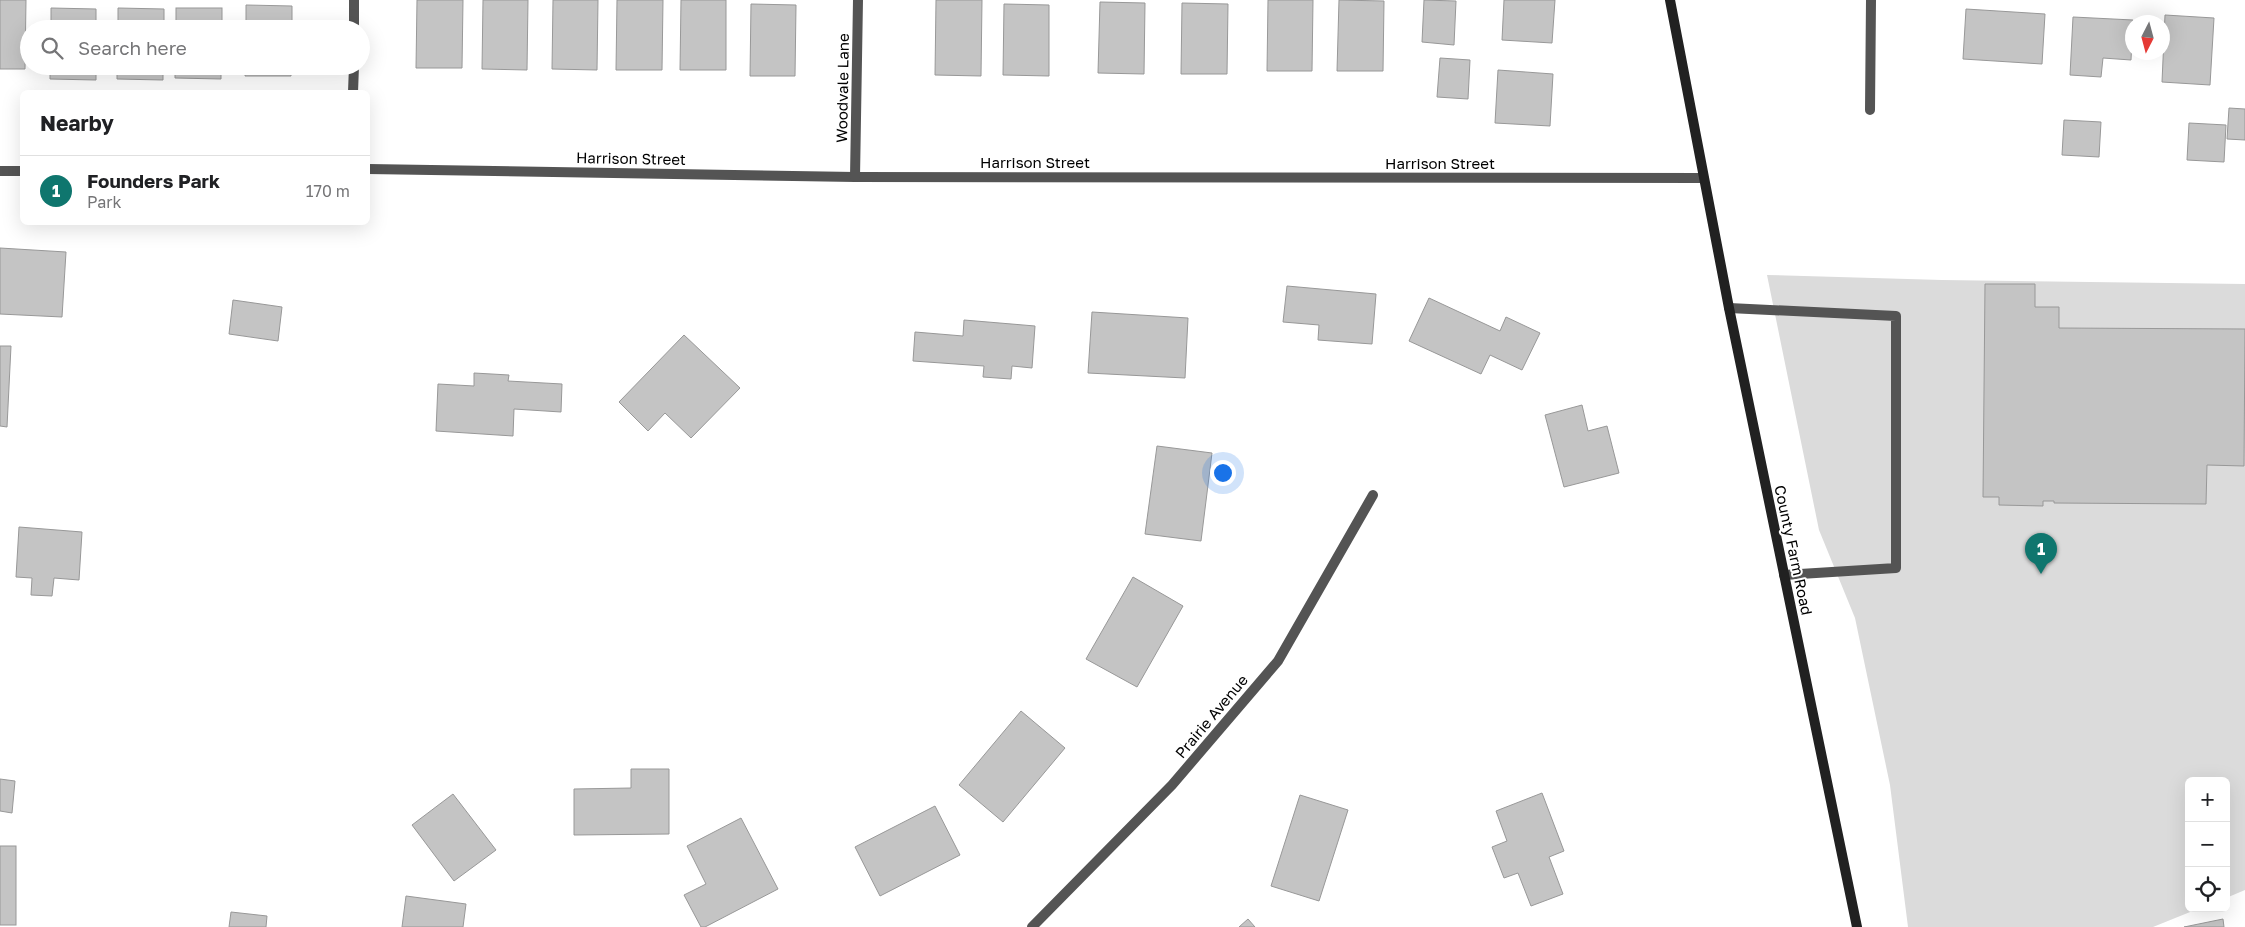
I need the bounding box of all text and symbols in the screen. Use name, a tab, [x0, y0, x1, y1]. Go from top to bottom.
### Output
north arrow	[2125, 15, 2170, 60]
search box	[20, 20, 370, 75]
street label: Woodvale Lane	[832, 33, 852, 143]
icon: search	[38, 34, 66, 62]
text: Search here	[78, 36, 187, 59]
text: Nearby	[40, 110, 114, 136]
street label: Harrison Street	[576, 148, 686, 168]
street label: Harrison Street	[980, 153, 1090, 171]
street label: Harrison Street	[1385, 154, 1495, 172]
text: Founders Park	[87, 169, 220, 192]
text: 1	[52, 181, 60, 201]
text: 170 m	[306, 181, 350, 201]
text: Park	[87, 192, 122, 212]
your location	[1210, 460, 1236, 486]
street label: County Farm Road	[1771, 483, 1817, 617]
pin: 1	[2025, 533, 2057, 574]
street label: Prairie Avenue	[1171, 670, 1251, 761]
map controls	[2185, 777, 2230, 912]
button: +	[2185, 777, 2230, 822]
button: −	[2185, 822, 2230, 867]
button: locate	[2185, 867, 2230, 912]

